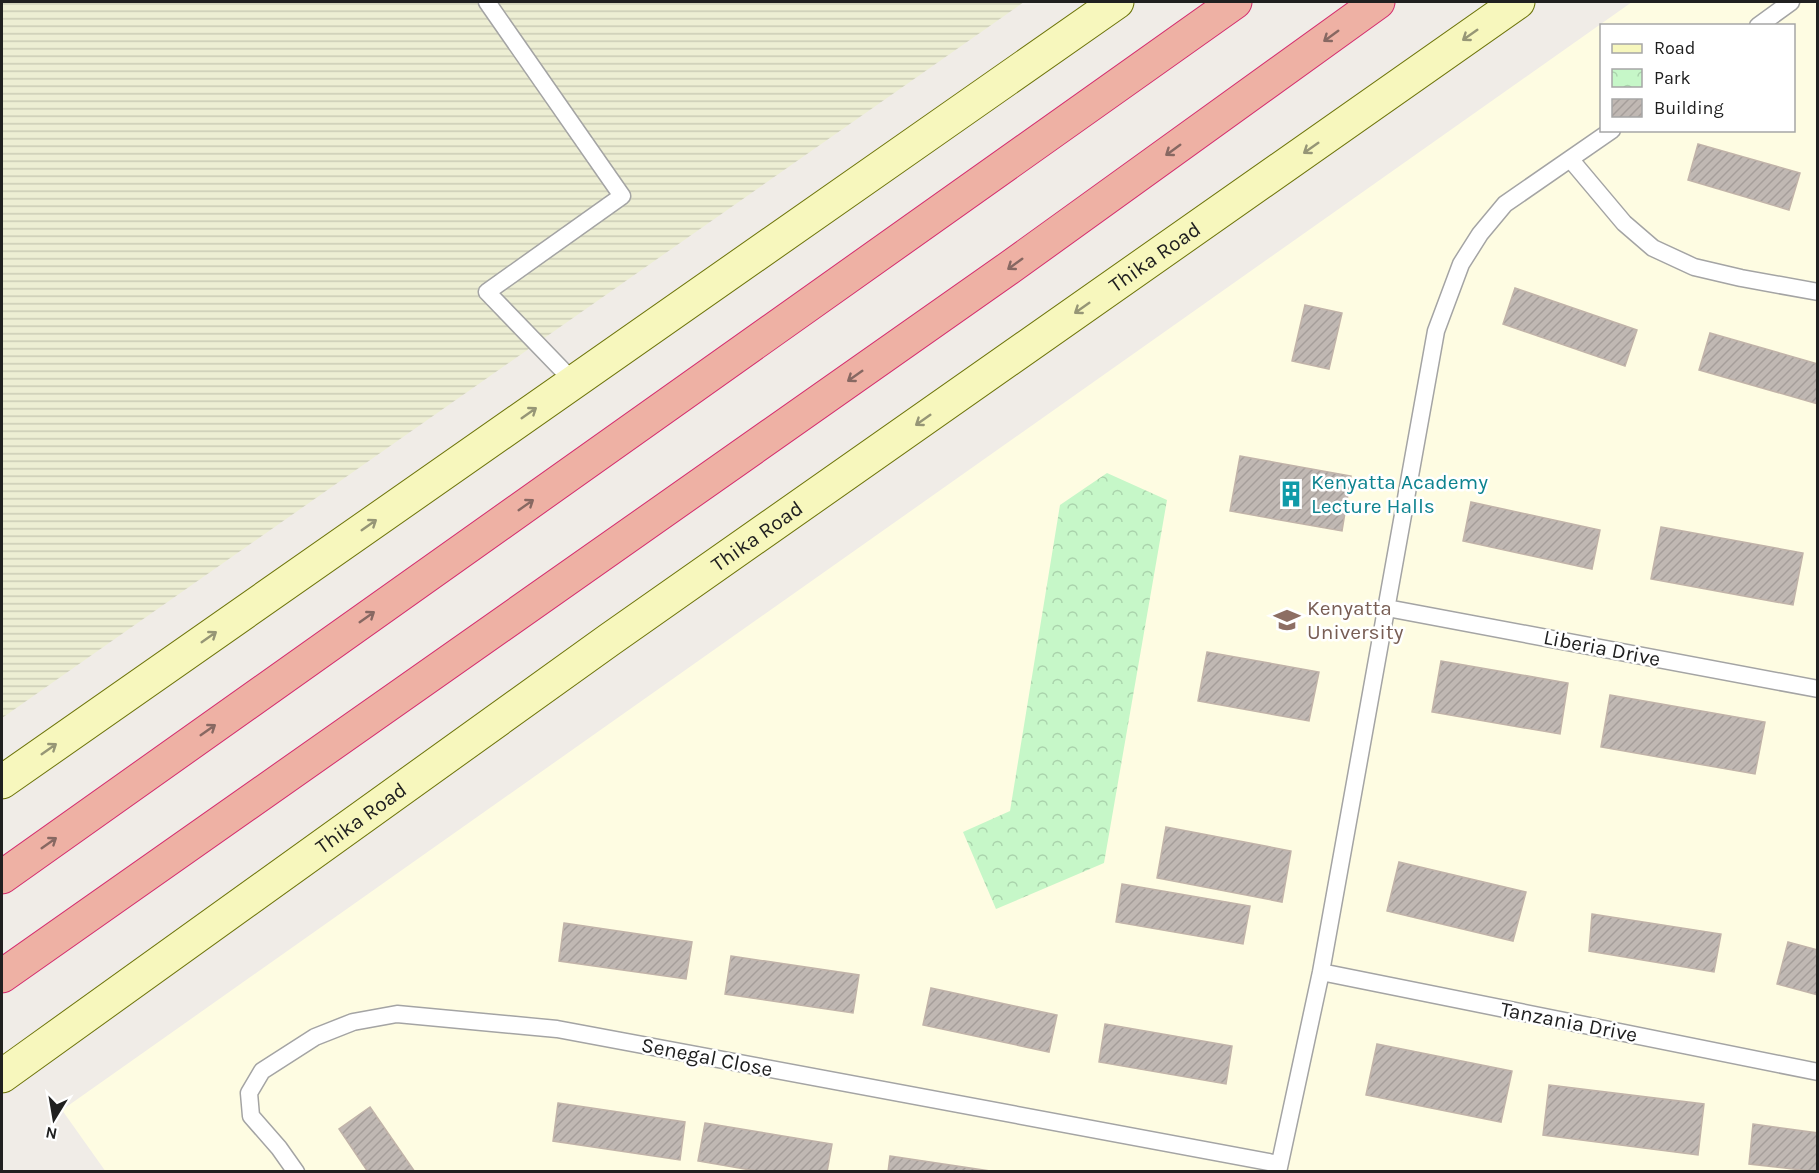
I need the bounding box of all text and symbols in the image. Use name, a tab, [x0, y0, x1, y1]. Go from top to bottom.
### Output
legend	[1600, 24, 1795, 132]
one-way arrow	[1462, 29, 1479, 41]
one-way arrow	[1323, 30, 1339, 42]
text: Road	[1654, 37, 1695, 59]
text: Park	[1654, 67, 1691, 89]
text: Building	[1654, 97, 1724, 119]
one-way arrow	[1303, 142, 1319, 154]
one-way arrow	[1165, 144, 1181, 156]
street label: Thika Road	[1104, 217, 1205, 297]
one-way arrow	[1007, 258, 1023, 270]
one-way arrow	[1075, 302, 1091, 314]
one-way arrow	[847, 370, 864, 382]
one-way arrow	[520, 407, 536, 419]
one-way arrow	[915, 414, 931, 426]
place label: Kenyatta Academy Lecture Halls	[1311, 470, 1488, 518]
building icon: Kenyatta Academy Lecture Halls	[1276, 479, 1306, 509]
street label: Thika Road	[706, 496, 807, 577]
one-way arrow	[518, 499, 534, 511]
one-way arrow	[360, 519, 377, 531]
place label: Kenyatta University	[1307, 596, 1404, 644]
school or university icon: Kenyatta University	[1272, 605, 1302, 635]
one-way arrow	[359, 611, 375, 624]
street label: Liberia Drive	[1541, 625, 1663, 671]
one-way arrow	[201, 631, 217, 643]
one-way arrow	[200, 724, 216, 736]
one-way arrow	[41, 743, 57, 755]
street label: Thika Road	[311, 777, 411, 859]
one-way arrow	[41, 837, 57, 849]
street label: Tanzania Drive	[1499, 997, 1639, 1047]
street label: Senegal Close	[639, 1033, 775, 1081]
north arrow	[24, 1089, 84, 1149]
text: N	[44, 1123, 59, 1144]

